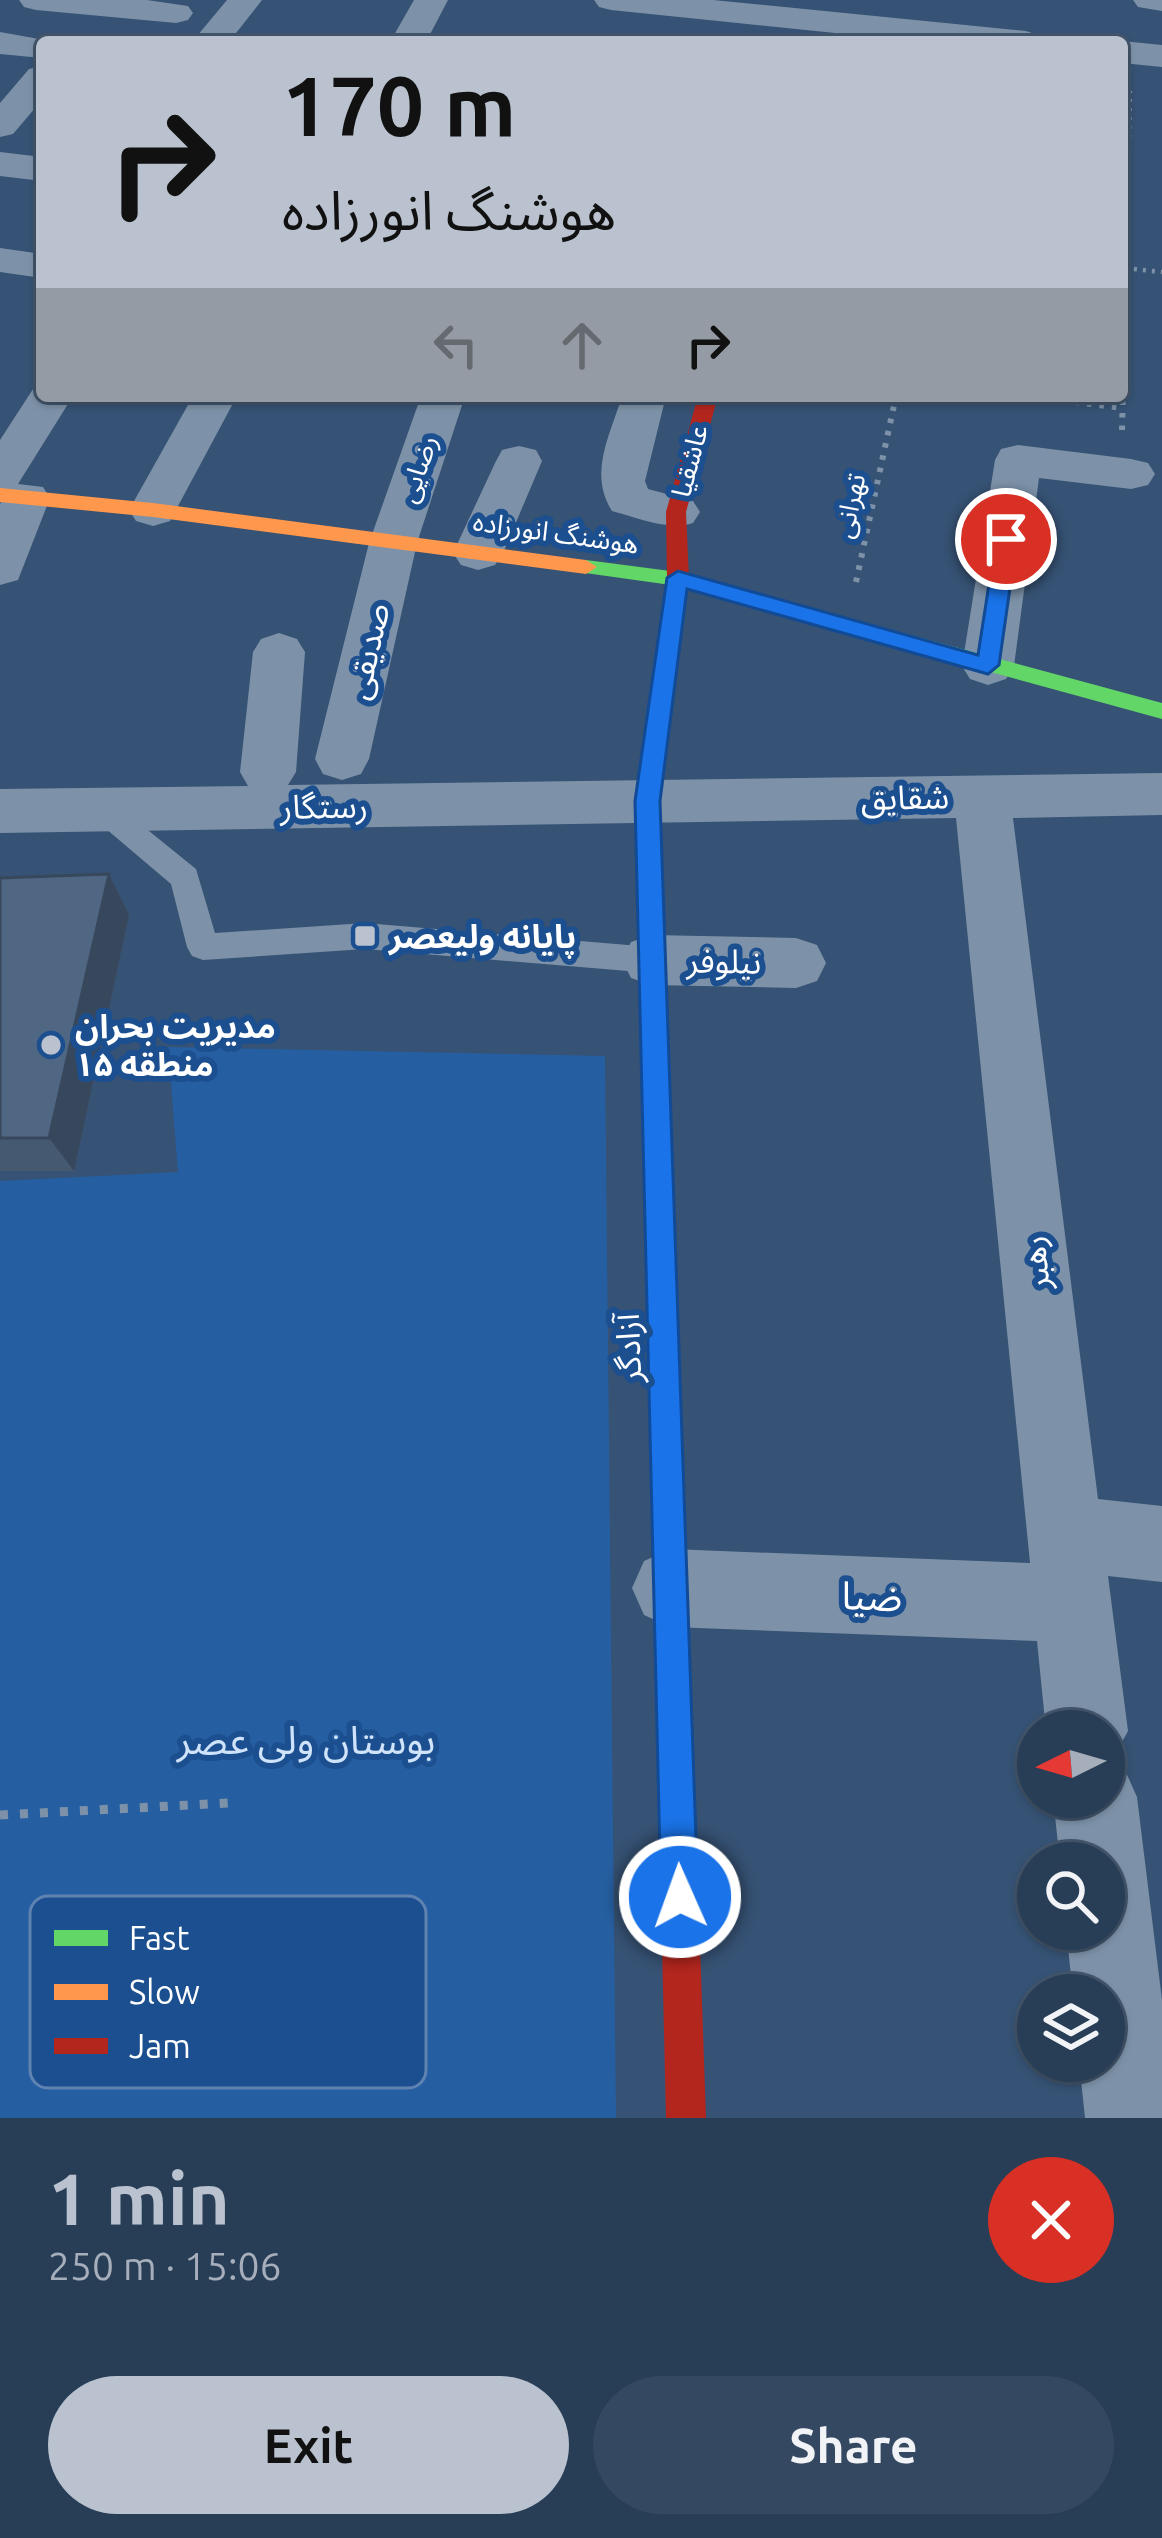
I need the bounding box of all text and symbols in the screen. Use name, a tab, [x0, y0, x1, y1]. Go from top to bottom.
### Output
text: 170 m	[282, 58, 516, 152]
icon: right	[84, 84, 240, 240]
text: هوشنگ انورزاده	[282, 180, 616, 240]
icon: left	[423, 312, 489, 378]
icon: ahead	[549, 312, 615, 378]
icon: right	[675, 312, 741, 378]
street label: عاشقیا	[665, 421, 713, 500]
street label: رضایی	[392, 431, 444, 507]
street label: تهرانی	[828, 471, 872, 541]
pin	[955, 488, 1057, 590]
street label: هوشنگ انورزاده	[471, 506, 641, 560]
icon: arrive	[973, 506, 1039, 572]
street label: صدیقی	[337, 599, 397, 703]
street label: شقایق	[861, 777, 950, 819]
street label: رستگار	[279, 786, 368, 827]
place label: پایانه ولیعصر	[387, 917, 576, 959]
marker: پایانه ولیعصر	[352, 923, 378, 949]
street label: نیلوفر	[685, 941, 762, 982]
place label: مدیریت بحران منطقه ۱۵	[75, 1007, 276, 1082]
marker: مدیریت بحران منطقه ۱۵	[38, 1032, 64, 1058]
street label: رهبر	[1013, 1234, 1058, 1293]
street label: آزادگر	[608, 1311, 649, 1384]
street label: ضیا	[841, 1573, 903, 1618]
north arrow	[1017, 1710, 1125, 1818]
map controls	[1017, 1710, 1125, 2082]
park label: بوستان ولی عصر	[176, 1718, 435, 1763]
position arrow	[617, 1834, 743, 1960]
button: search	[1017, 1842, 1125, 1950]
legend	[30, 1896, 426, 2088]
text: Fast	[129, 1919, 189, 1956]
text: Slow	[129, 1973, 200, 2010]
button: layers	[1017, 1974, 1125, 2082]
text: Jam	[129, 2027, 191, 2064]
button: close	[988, 2157, 1114, 2283]
text: 1 min	[48, 2158, 230, 2239]
text: 250 m · 15:06	[48, 2244, 282, 2287]
button: Exit	[48, 2376, 569, 2514]
button: Share	[593, 2376, 1114, 2514]

